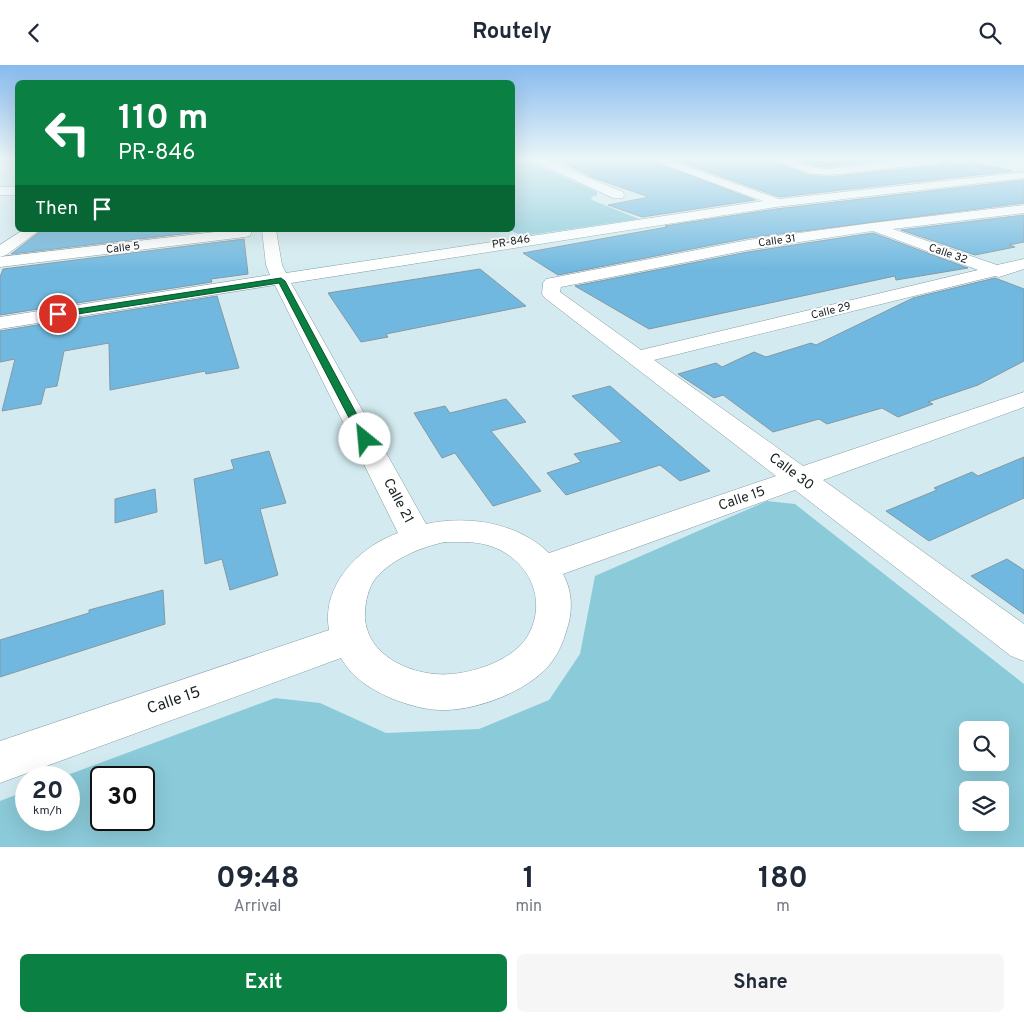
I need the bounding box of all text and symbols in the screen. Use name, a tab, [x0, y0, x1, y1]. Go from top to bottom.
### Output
icon: back	[20, 19, 48, 47]
text: Routely	[472, 19, 552, 46]
icon: search	[976, 19, 1004, 47]
text: 110 m	[118, 97, 208, 141]
icon: left	[35, 100, 100, 165]
text: PR-846	[118, 140, 195, 167]
icon: arrive	[88, 195, 116, 223]
text: Then	[35, 197, 78, 221]
street label: Calle 31	[757, 231, 797, 251]
street label: PR-846	[491, 232, 531, 252]
street label: Calle 5	[105, 239, 141, 257]
street label: Calle 32	[927, 241, 969, 267]
pin	[37, 293, 79, 335]
street label: Calle 29	[810, 299, 852, 323]
icon: arrive	[44, 300, 72, 328]
position arrow	[338, 412, 390, 464]
street label: Calle 30	[765, 450, 817, 494]
street label: Calle 21	[379, 476, 417, 526]
street label: Calle 15	[716, 483, 768, 515]
street label: Calle 15	[145, 683, 203, 719]
map controls	[959, 721, 1009, 831]
button: search	[959, 721, 1009, 771]
speed limit sign: 30	[90, 766, 155, 831]
text: 20	[32, 776, 63, 808]
button: layers	[959, 781, 1009, 831]
text: km/h	[33, 803, 62, 819]
text: 09:48	[216, 861, 300, 898]
text: 1	[523, 861, 535, 898]
text: 180	[758, 861, 808, 898]
text: Arrival	[234, 897, 282, 917]
text: min	[515, 897, 542, 917]
text: m	[776, 897, 790, 917]
button: Exit	[20, 954, 507, 1012]
button: Share	[517, 954, 1004, 1012]

